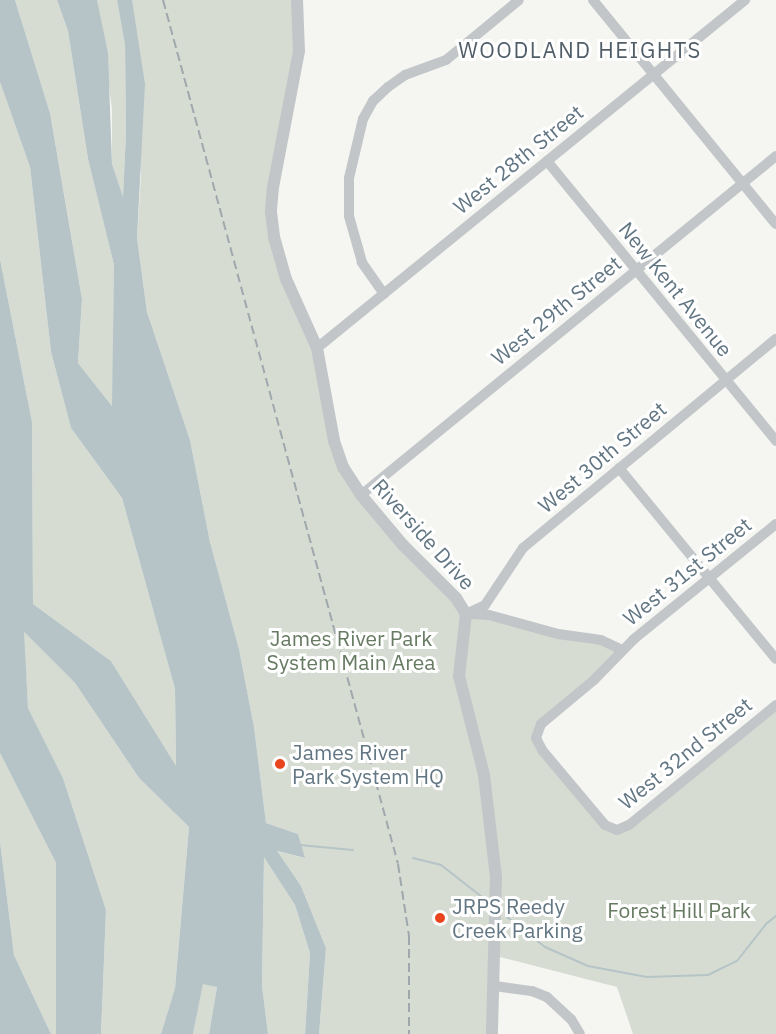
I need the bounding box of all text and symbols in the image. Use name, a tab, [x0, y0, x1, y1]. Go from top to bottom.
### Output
district label: WOODLAND HEIGHTS	[458, 37, 702, 63]
street label: West 28th Street	[448, 99, 588, 219]
street label: New Kent Avenue	[614, 217, 738, 361]
street label: West 29th Street	[486, 250, 626, 370]
street label: West 30th Street	[533, 396, 671, 518]
street label: Riverside Drive	[367, 473, 481, 595]
street label: West 31st Street	[618, 512, 756, 630]
park label: James River Park System Main Area	[267, 625, 435, 675]
street label: West 32nd Street	[613, 692, 757, 814]
place label: James River Park System HQ	[292, 739, 444, 789]
marker: James River Park System HQ	[273, 757, 287, 771]
place label: JRPS Reedy Creek Parking	[452, 893, 582, 943]
park label: Forest Hill Park	[607, 897, 751, 923]
marker: JRPS Reedy Creek Parking	[433, 911, 447, 925]

